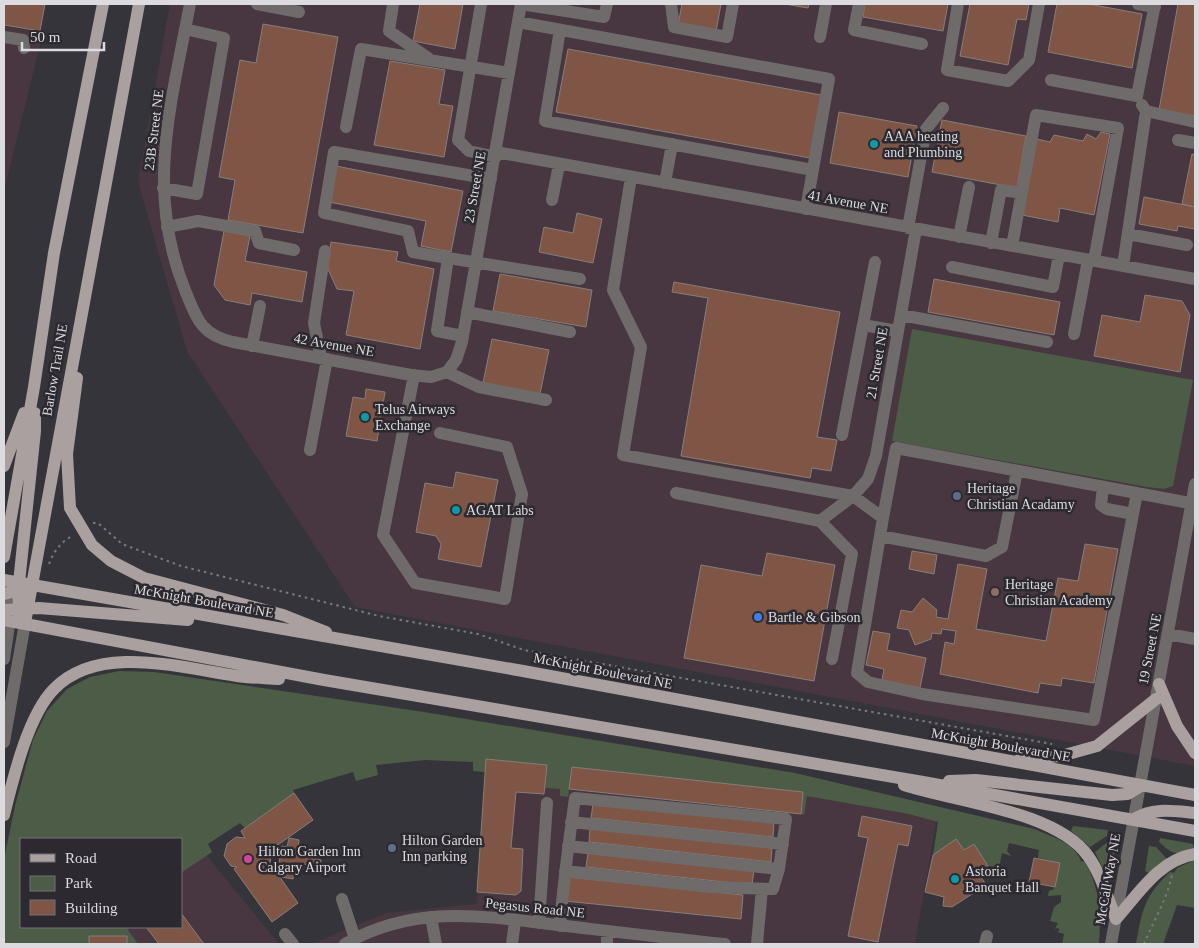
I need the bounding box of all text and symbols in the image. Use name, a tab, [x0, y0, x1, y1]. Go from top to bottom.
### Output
scale bar	[22, 20, 105, 52]
text: 50 m	[30, 29, 61, 45]
street label: 23B Street NE	[142, 89, 166, 171]
place label: AAA heating and Plumbing	[884, 129, 962, 160]
marker: AAA heating and Plumbing	[868, 138, 880, 150]
street label: 23 Street NE	[461, 150, 489, 224]
street label: 41 Avenue NE	[807, 188, 889, 216]
street label: Barlow Trail NE	[40, 323, 70, 417]
street label: 21 Street NE	[863, 326, 891, 400]
street label: 42 Avenue NE	[293, 331, 375, 359]
place label: Telus Airways Exchange	[375, 402, 455, 433]
marker: Telus Airways Exchange	[359, 411, 371, 423]
place label: Heritage Christian Acadamy	[967, 481, 1075, 512]
marker: Heritage Christian Acadamy	[951, 490, 963, 502]
place label: AGAT Labs	[466, 503, 534, 518]
marker: AGAT Labs	[450, 504, 462, 516]
place label: Heritage Christian Academy	[1005, 577, 1113, 608]
street label: McKnight Boulevard NE	[133, 581, 275, 621]
marker: Heritage Christian Academy	[989, 586, 1001, 598]
place label: Bartle & Gibson	[768, 610, 861, 625]
marker: Bartle & Gibson	[752, 611, 764, 623]
street label: 19 Street NE	[1136, 612, 1164, 686]
street label: McKnight Boulevard NE	[532, 650, 674, 692]
street label: McKnight Boulevard NE	[930, 725, 1072, 765]
street label: McCall Way NE	[1093, 832, 1123, 926]
place label: Hilton Garden Inn parking	[402, 833, 482, 864]
legend	[20, 838, 182, 928]
marker: Hilton Garden Inn parking	[386, 842, 398, 854]
place label: Hilton Garden Inn Calgary Airport	[258, 844, 361, 875]
text: Road	[65, 850, 97, 866]
marker: Hilton Garden Inn Calgary Airport	[242, 853, 254, 865]
place label: Astoria Banquet Hall	[965, 864, 1039, 895]
marker: Astoria Banquet Hall	[949, 873, 961, 885]
text: Park	[65, 875, 93, 891]
street label: Pegasus Road NE	[484, 895, 586, 921]
text: Building	[65, 900, 118, 916]

